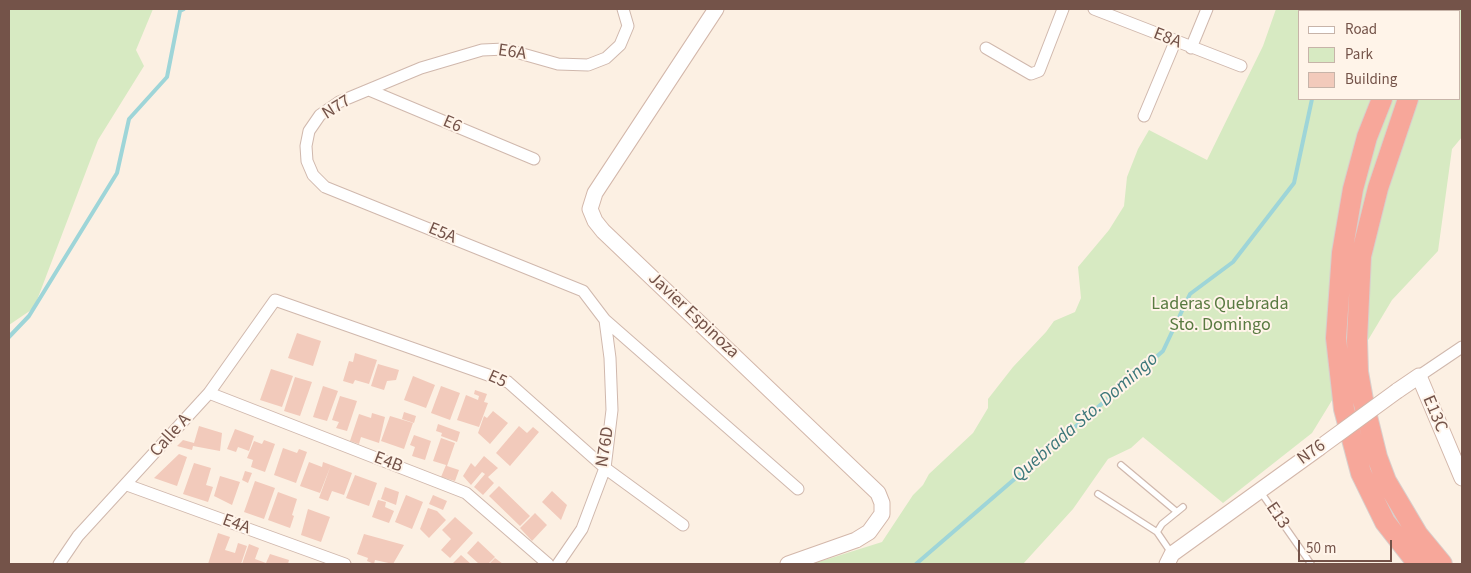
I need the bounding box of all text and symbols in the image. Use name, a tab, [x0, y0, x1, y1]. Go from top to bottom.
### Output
legend	[1298, 10, 1461, 100]
text: Road	[1345, 19, 1377, 40]
street label: E8A	[1150, 24, 1184, 54]
street label: E6A	[497, 40, 527, 66]
text: Park	[1345, 44, 1373, 65]
text: Building	[1345, 69, 1397, 90]
street label: N77	[319, 91, 355, 125]
street label: E6	[439, 111, 465, 139]
street label: E5A	[425, 219, 459, 249]
street label: Javier Espinoza	[643, 268, 743, 364]
park label: Laderas Quebrada Sto. Domingo	[1151, 294, 1289, 336]
water label: Quebrada Sto. Domingo	[1008, 348, 1164, 488]
street label: E5	[484, 366, 510, 394]
street label: E13C	[1417, 392, 1451, 436]
street label: Calle A	[146, 410, 196, 462]
street label: N76D	[592, 425, 620, 469]
street label: N76	[1294, 436, 1330, 470]
street label: E4B	[371, 448, 405, 478]
street label: E13	[1260, 499, 1294, 533]
street label: E4A	[219, 510, 253, 540]
scale bar	[1301, 530, 1395, 562]
text: 50 m	[1306, 538, 1336, 559]

